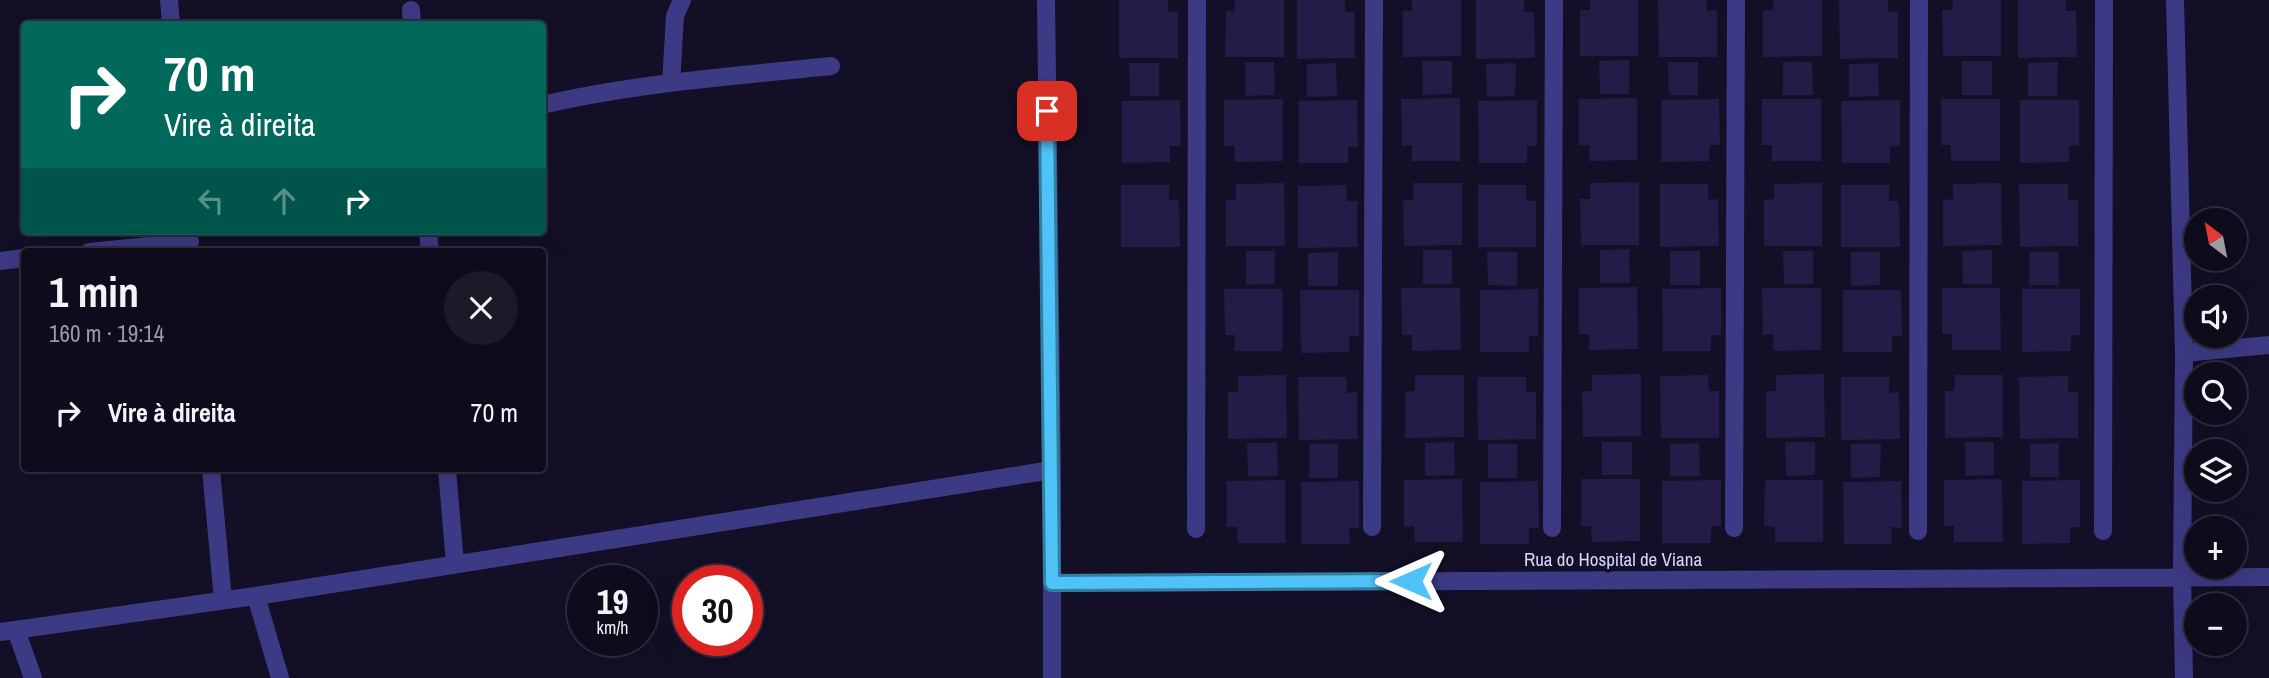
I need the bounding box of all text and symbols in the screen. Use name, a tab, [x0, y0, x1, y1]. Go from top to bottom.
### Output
text: 70 m	[164, 40, 256, 106]
icon: right	[49, 49, 140, 140]
pin	[1017, 81, 1077, 141]
icon: arrive	[1028, 92, 1066, 130]
text: Vire à direita	[164, 103, 315, 146]
icon: left	[192, 182, 230, 220]
icon: ahead	[265, 182, 303, 220]
icon: right	[338, 182, 376, 220]
north arrow	[2184, 208, 2247, 271]
map controls	[2184, 208, 2247, 656]
text: 1 min	[49, 264, 139, 320]
button: close	[444, 271, 518, 345]
button: sound	[2184, 285, 2247, 348]
text: 160 m · 19:14	[49, 318, 164, 349]
button: search	[2184, 362, 2247, 425]
icon: right	[49, 394, 87, 432]
text: Vire à direita	[108, 395, 236, 430]
text: 70 m	[471, 395, 518, 430]
button: layers	[2184, 439, 2247, 502]
button: +	[2184, 516, 2247, 579]
position arrow	[1374, 544, 1448, 618]
street label: Rua do Hospital de Viana	[1524, 546, 1702, 572]
speed limit sign: 30	[672, 565, 763, 656]
text: 19	[597, 578, 628, 625]
button: −	[2184, 593, 2247, 656]
text: km/h	[597, 615, 629, 640]

